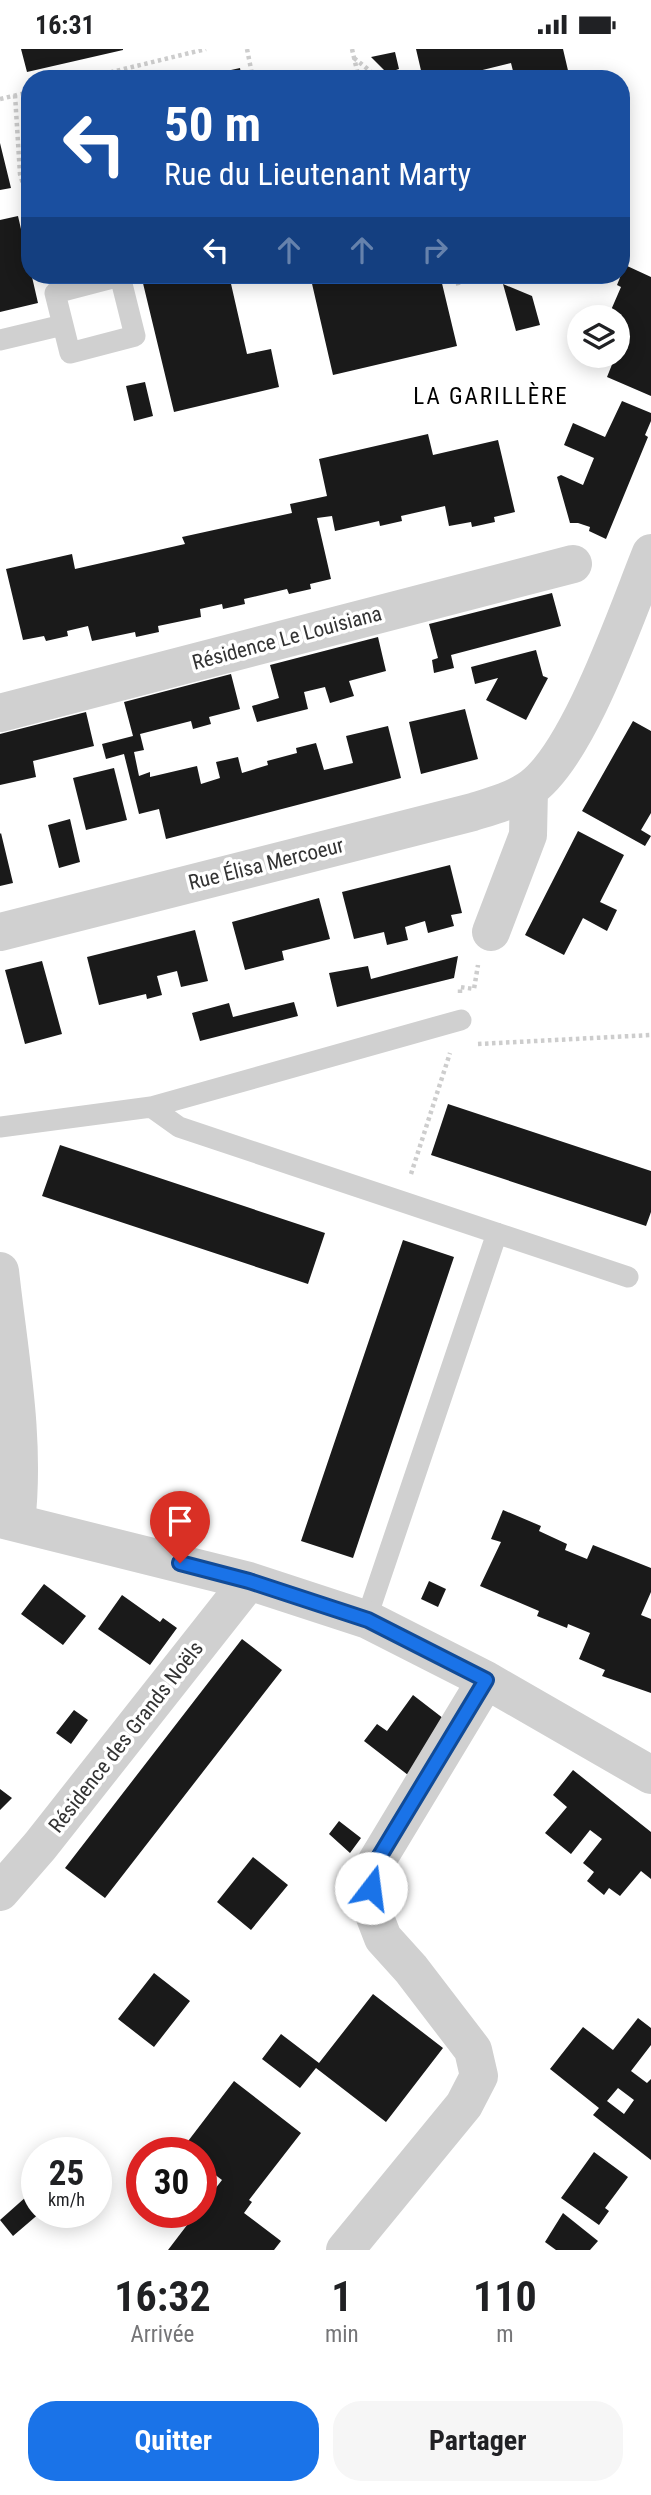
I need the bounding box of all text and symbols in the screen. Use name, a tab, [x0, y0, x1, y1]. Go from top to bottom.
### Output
text: 16:31	[35, 10, 95, 40]
text: 50 m	[164, 96, 261, 153]
icon: left	[49, 98, 140, 189]
text: Rue du Lieutenant Marty	[164, 155, 471, 193]
icon: left	[197, 231, 235, 269]
icon: ahead	[270, 231, 308, 269]
icon: ahead	[343, 231, 381, 269]
icon: right	[416, 231, 454, 269]
map controls	[567, 305, 630, 368]
button: layers	[567, 305, 630, 368]
district label: LA GARILLÈRE	[413, 382, 569, 410]
street label: Résidence Le Louisiana	[190, 601, 384, 675]
street label: Rue Élisa Mercoeur	[186, 833, 346, 895]
pin	[150, 1491, 210, 1563]
icon: arrive	[161, 1502, 199, 1540]
street label: Résidence des Grands Noëls	[44, 1637, 208, 1837]
position arrow	[334, 1851, 408, 1925]
speed limit sign: 30	[126, 2137, 217, 2228]
text: 25	[49, 2153, 84, 2194]
text: km/h	[48, 2189, 85, 2210]
text: 16:32	[114, 2272, 211, 2321]
text: 1	[331, 2272, 352, 2321]
text: 110	[473, 2272, 537, 2321]
text: Arrivée	[131, 2321, 194, 2348]
text: min	[325, 2321, 359, 2348]
text: m	[496, 2321, 513, 2348]
button: Quitter	[28, 2401, 319, 2481]
button: Partager	[333, 2401, 623, 2481]

